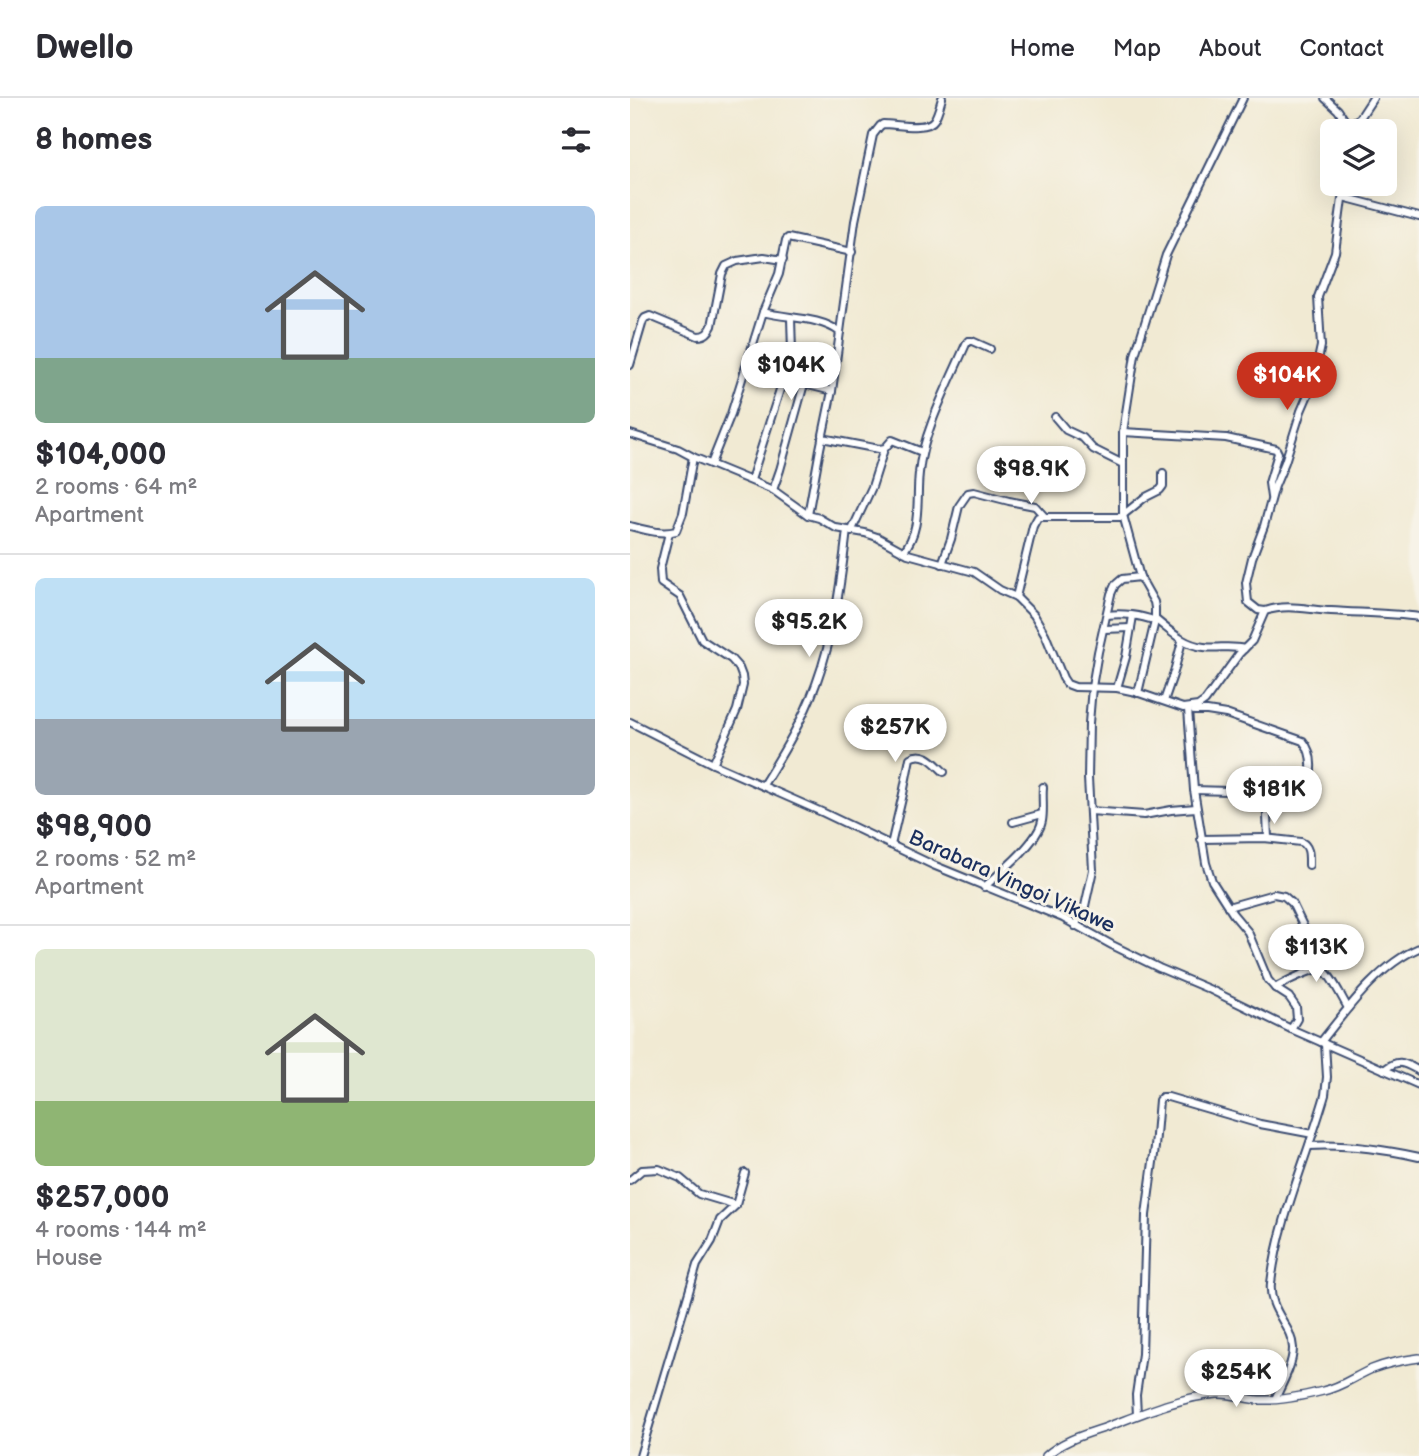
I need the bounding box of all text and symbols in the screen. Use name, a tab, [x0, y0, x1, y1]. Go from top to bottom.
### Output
text: Dwello	[35, 28, 134, 68]
text: Home	[1010, 34, 1075, 63]
text: Map	[1113, 34, 1161, 63]
text: About	[1199, 34, 1261, 63]
text: Contact	[1299, 34, 1384, 63]
map controls	[1320, 119, 1397, 196]
button: layers	[1320, 119, 1397, 196]
icon: filters	[557, 121, 595, 159]
text: 8 homes	[35, 122, 152, 158]
icon: home	[252, 252, 378, 378]
pin: $104K	[742, 342, 840, 402]
text: $104K	[757, 351, 825, 379]
pin: $104K	[1238, 352, 1336, 412]
text: $104K	[1253, 361, 1321, 389]
text: $104,000	[35, 437, 167, 473]
pin: $98.9K	[974, 446, 1088, 506]
text: $98.9K	[993, 455, 1069, 483]
text: 2 rooms · 64 m²	[35, 473, 197, 501]
text: Apartment	[35, 501, 144, 529]
pin: $95.2K	[752, 600, 866, 659]
text: $95.2K	[771, 608, 847, 636]
icon: home	[252, 624, 378, 750]
pin: $257K	[846, 704, 944, 764]
text: $257K	[860, 713, 930, 741]
pin: $181K	[1225, 766, 1323, 826]
text: $181K	[1242, 775, 1306, 803]
text: $98,900	[35, 809, 152, 845]
street label: Barabara Vingoi Vikawe	[905, 825, 1119, 938]
text: 2 rooms · 52 m²	[35, 845, 196, 873]
text: Apartment	[35, 873, 144, 901]
pin: $113K	[1267, 924, 1365, 984]
text: $113K	[1284, 933, 1348, 961]
icon: home	[252, 995, 378, 1121]
text: $257,000	[35, 1180, 169, 1216]
text: 4 rooms · 144 m²	[35, 1216, 207, 1244]
text: House	[35, 1244, 102, 1272]
pin: $254K	[1187, 1350, 1285, 1409]
text: $254K	[1200, 1358, 1272, 1386]

